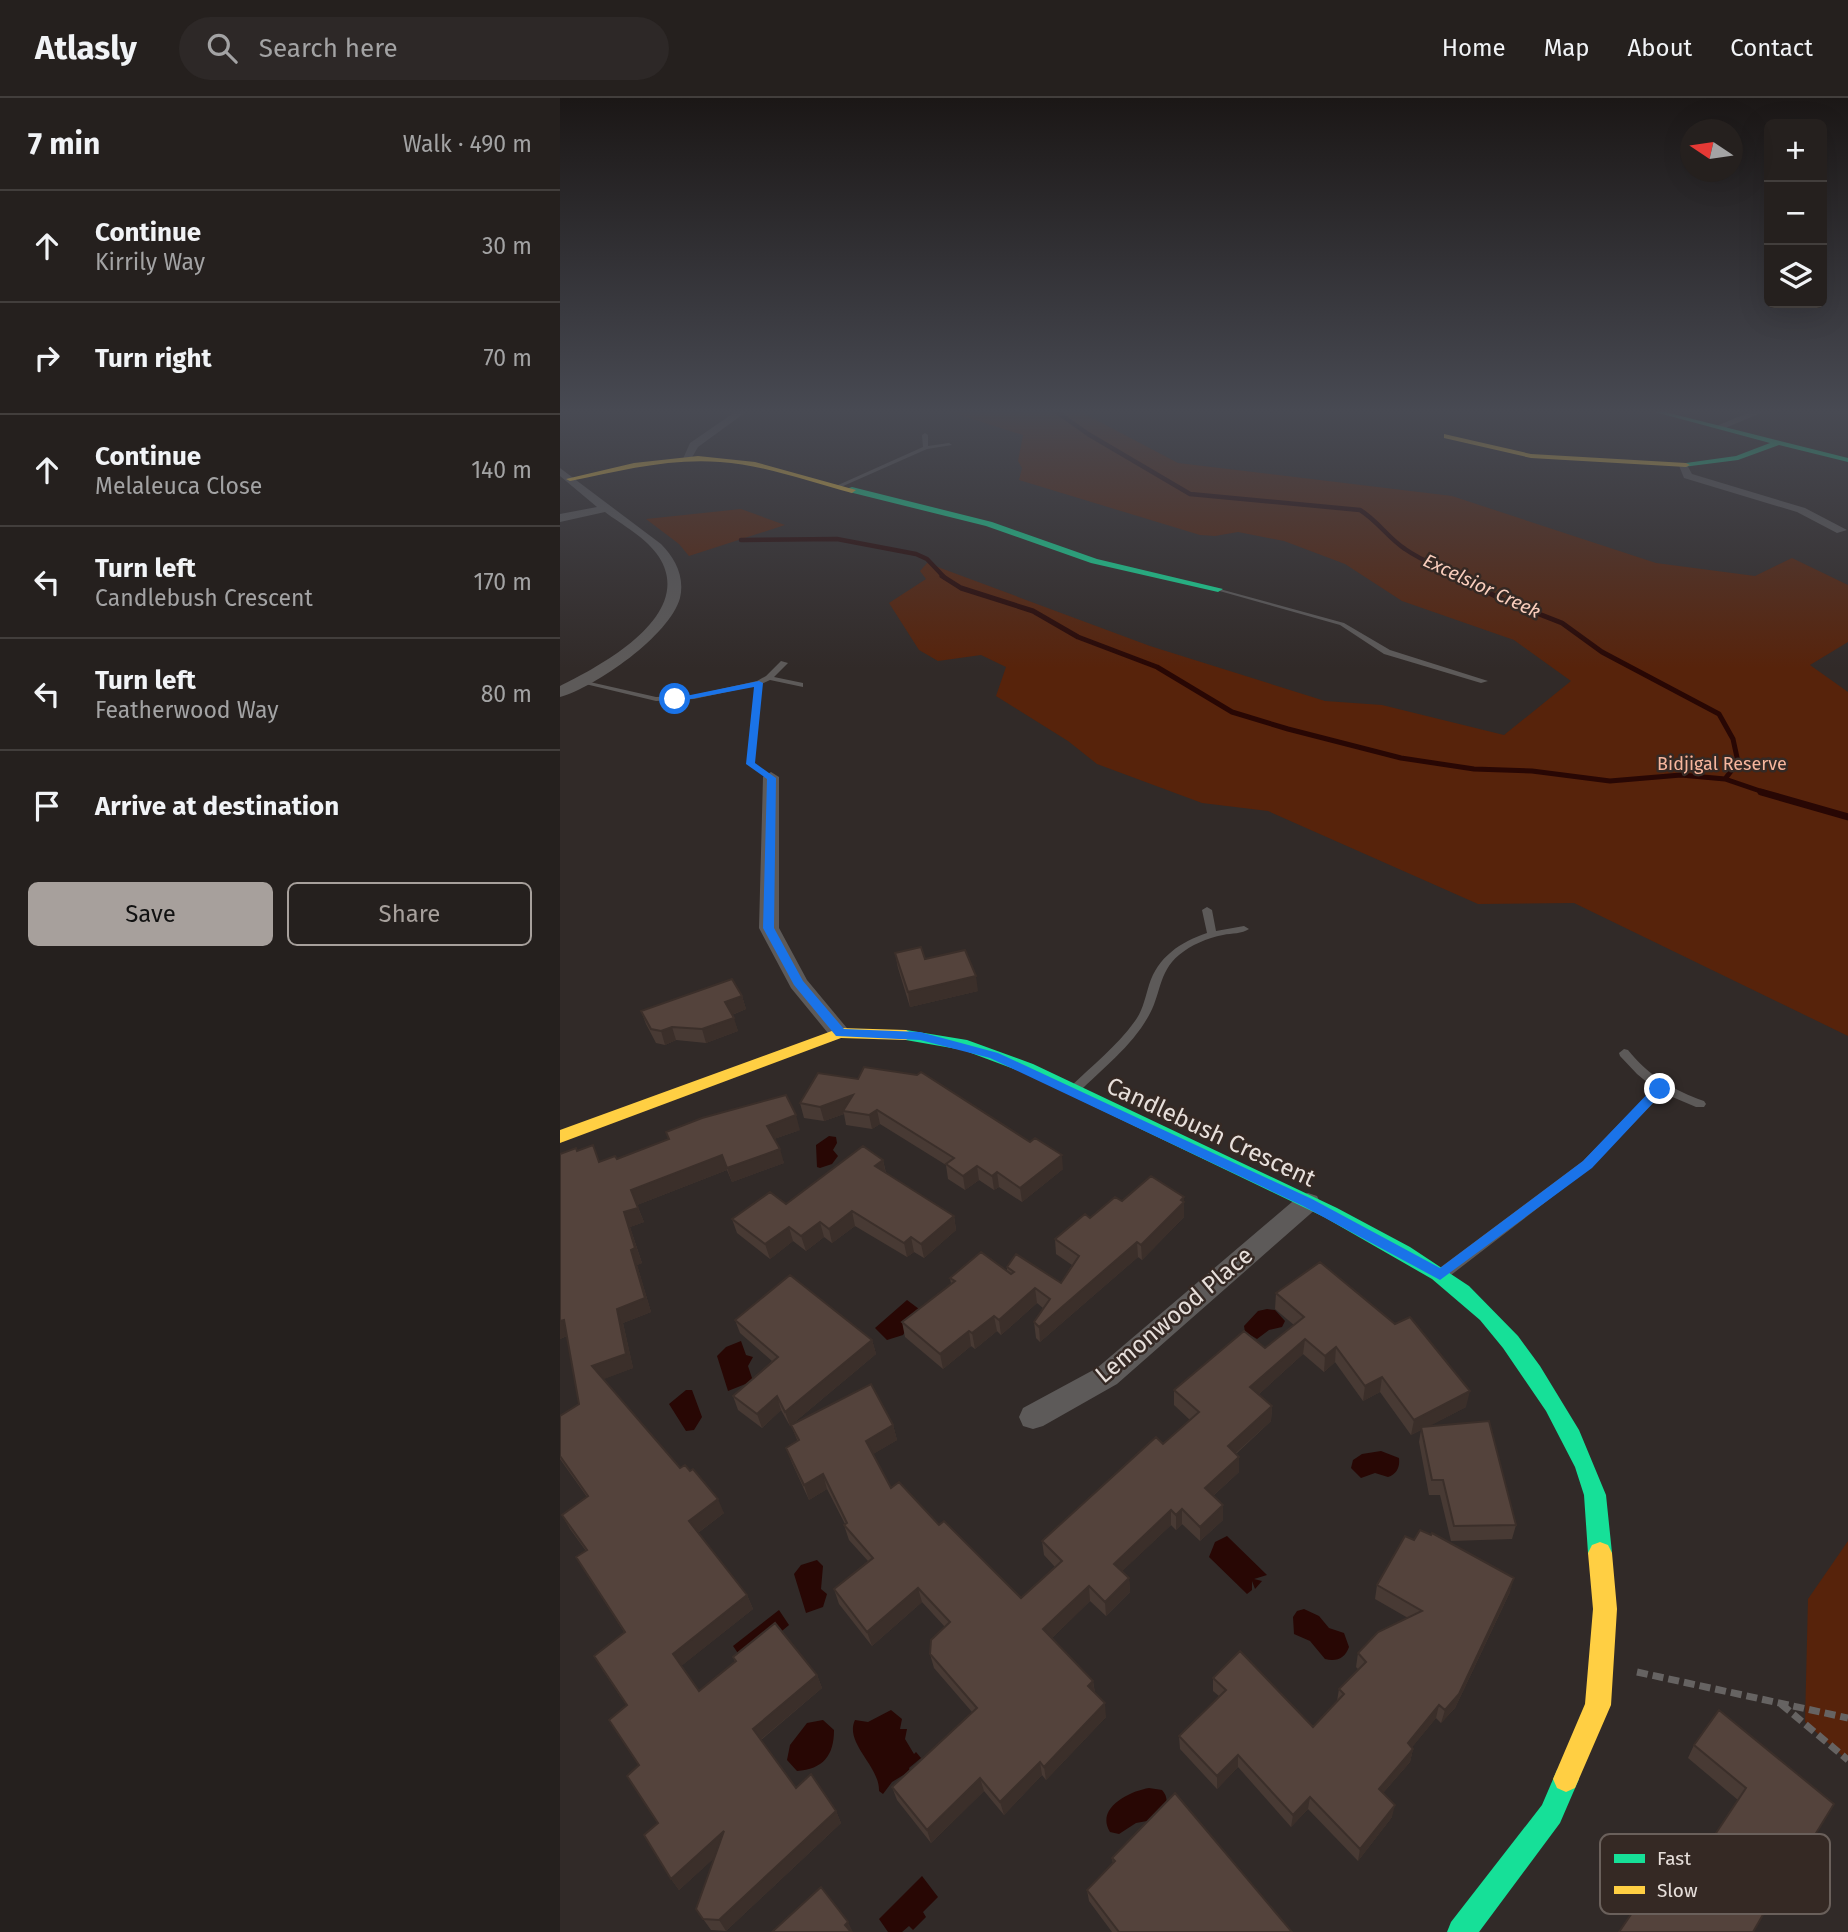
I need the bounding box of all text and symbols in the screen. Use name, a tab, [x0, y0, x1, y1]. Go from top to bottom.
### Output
search box	[179, 17, 669, 80]
text: Atlasly	[35, 28, 137, 68]
icon: search	[203, 29, 241, 67]
text: Search here	[259, 33, 398, 64]
text: Home	[1442, 34, 1506, 62]
text: Map	[1544, 34, 1590, 62]
text: About	[1628, 34, 1692, 62]
text: Contact	[1730, 34, 1813, 62]
north arrow	[1680, 119, 1743, 182]
map controls	[1764, 119, 1827, 308]
button: +	[1764, 119, 1827, 182]
text: 7 min	[28, 126, 100, 162]
text: Walk · 490 m	[403, 130, 532, 158]
button: −	[1764, 182, 1827, 245]
text: Continue	[95, 217, 201, 248]
icon: ahead	[28, 227, 66, 265]
text: 30 m	[482, 232, 532, 260]
button: layers	[1764, 245, 1827, 308]
text: Kirrily Way	[95, 248, 205, 276]
icon: right	[28, 339, 66, 377]
text: Turn right	[95, 343, 212, 374]
text: 70 m	[483, 344, 532, 372]
text: Continue	[95, 441, 201, 472]
icon: ahead	[28, 451, 66, 489]
text: 140 m	[471, 456, 532, 484]
text: Melaleuca Close	[95, 472, 262, 500]
water label: Excelsior Creek	[1420, 549, 1544, 623]
text: Turn left	[95, 553, 196, 584]
icon: left	[28, 563, 66, 601]
text: 170 m	[473, 568, 532, 596]
text: Candlebush Crescent	[95, 584, 313, 612]
text: Turn left	[95, 665, 196, 696]
icon: left	[28, 675, 66, 713]
text: 80 m	[481, 680, 532, 708]
route start	[659, 683, 690, 714]
text: Featherwood Way	[95, 696, 279, 724]
park label: Bidjigal Reserve	[1657, 753, 1787, 775]
icon: arrive	[28, 787, 66, 825]
text: Arrive at destination	[95, 791, 339, 822]
button: Save	[28, 882, 273, 946]
button: Share	[287, 882, 532, 946]
street label: Candlebush Crescent	[1102, 1071, 1320, 1193]
route end	[1644, 1073, 1675, 1104]
street label: Lemonwood Place	[1090, 1241, 1258, 1389]
legend	[1600, 1834, 1830, 1914]
text: Fast	[1657, 1847, 1691, 1870]
text: Slow	[1657, 1879, 1698, 1902]

